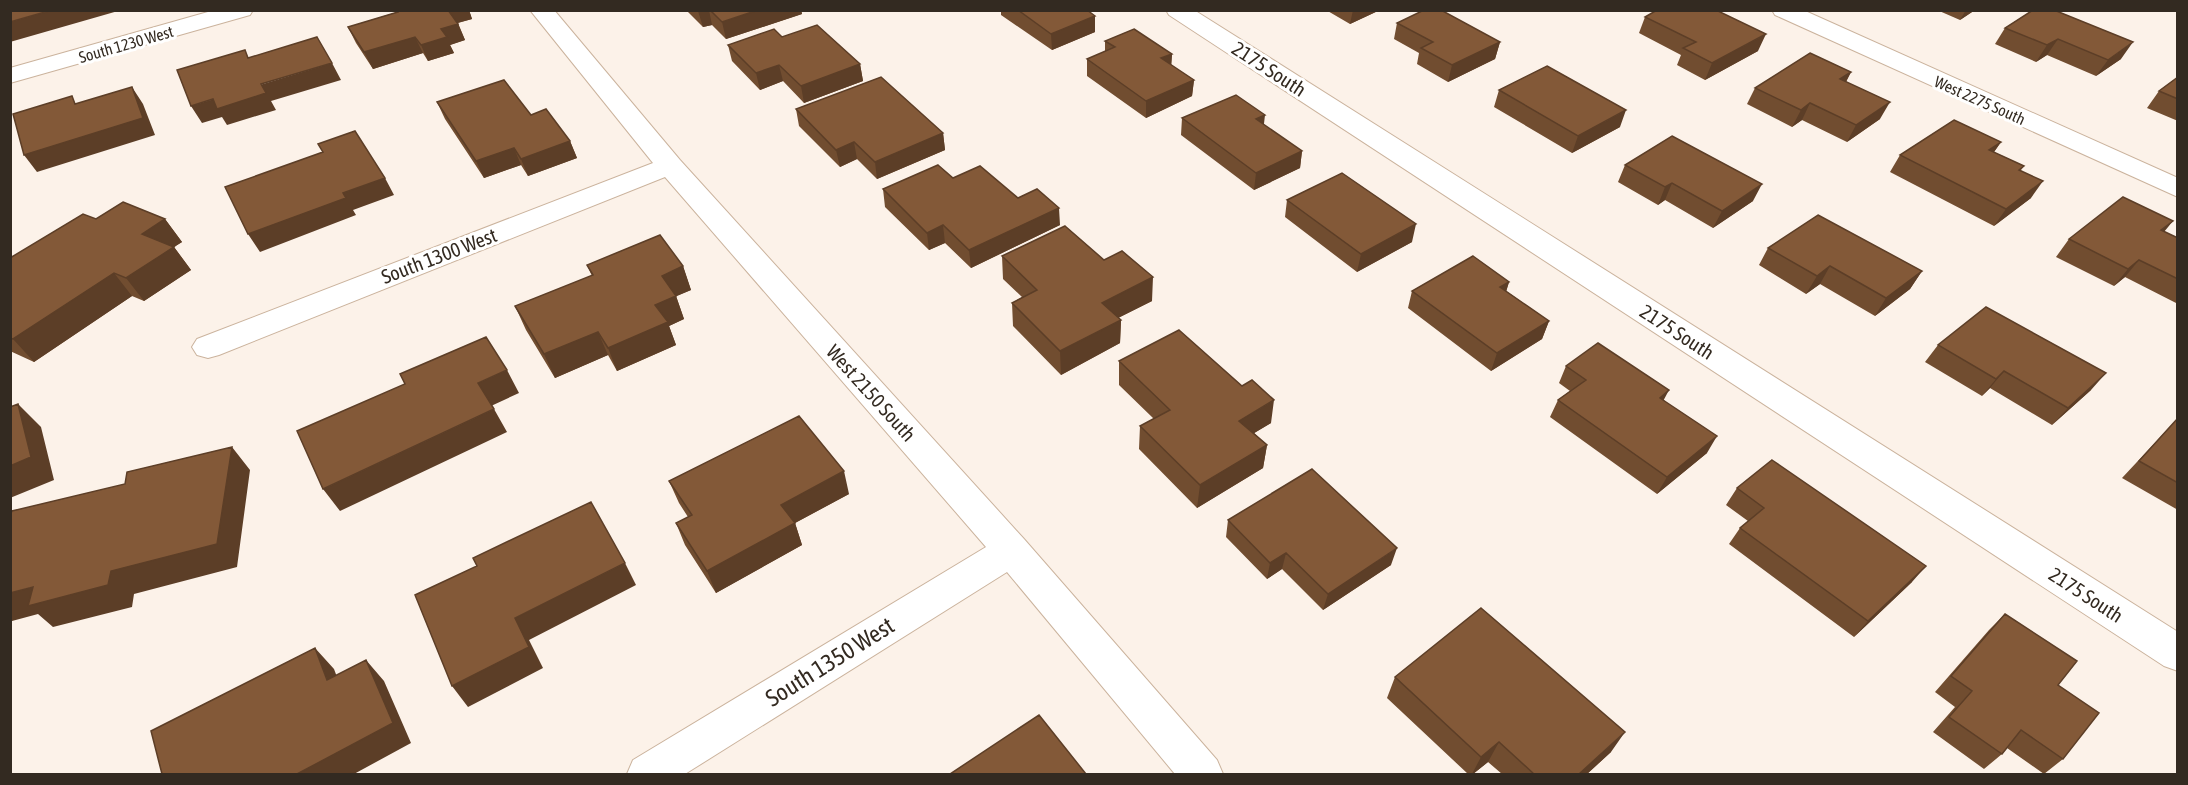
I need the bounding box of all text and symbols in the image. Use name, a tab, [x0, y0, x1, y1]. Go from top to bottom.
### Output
street label: South 1230 West	[77, 22, 176, 66]
street label: 2175 South	[1228, 36, 1310, 101]
street label: West 2275 South	[1932, 72, 2028, 128]
street label: South 1300 West	[378, 223, 500, 288]
street label: 2175 South	[1636, 299, 1718, 364]
street label: West 2150 South	[822, 340, 921, 446]
street label: 2175 South	[2045, 562, 2127, 627]
street label: South 1350 West	[761, 611, 899, 712]

